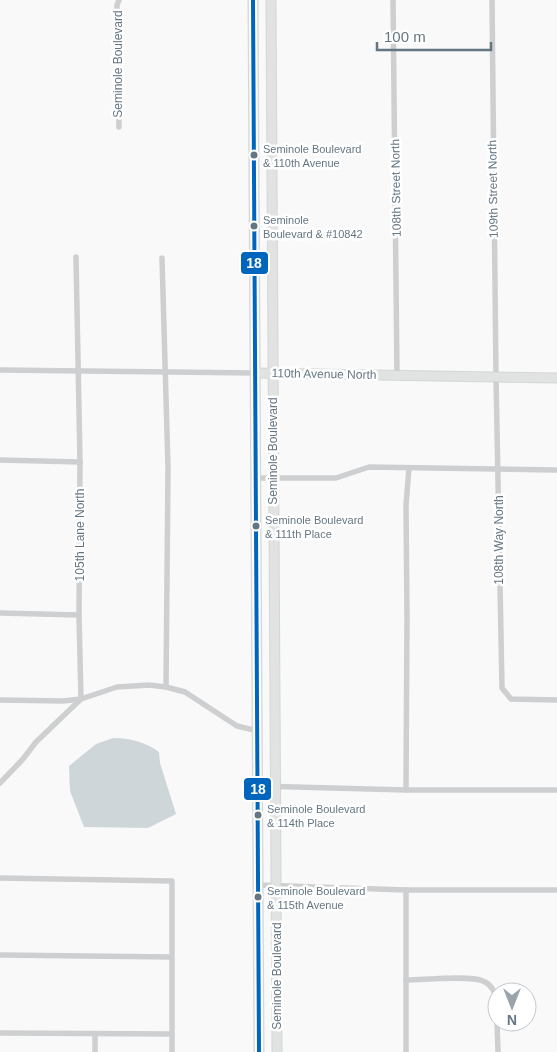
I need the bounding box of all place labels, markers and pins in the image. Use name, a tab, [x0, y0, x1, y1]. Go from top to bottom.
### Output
place label: Seminole Boulevard & 110th Avenue	[263, 143, 361, 169]
marker: Seminole Boulevard & 110th Avenue	[249, 150, 259, 160]
place label: Seminole Boulevard & #10842	[263, 214, 363, 240]
marker: Seminole Boulevard & #10842	[249, 221, 259, 231]
place label: Seminole Boulevard & 111th Place	[265, 514, 363, 540]
marker: Seminole Boulevard & 111th Place	[251, 521, 261, 531]
place label: Seminole Boulevard & 114th Place	[267, 803, 365, 829]
marker: Seminole Boulevard & 114th Place	[253, 810, 263, 820]
place label: Seminole Boulevard & 115th Avenue	[267, 885, 365, 911]
marker: Seminole Boulevard & 115th Avenue	[253, 892, 263, 902]

